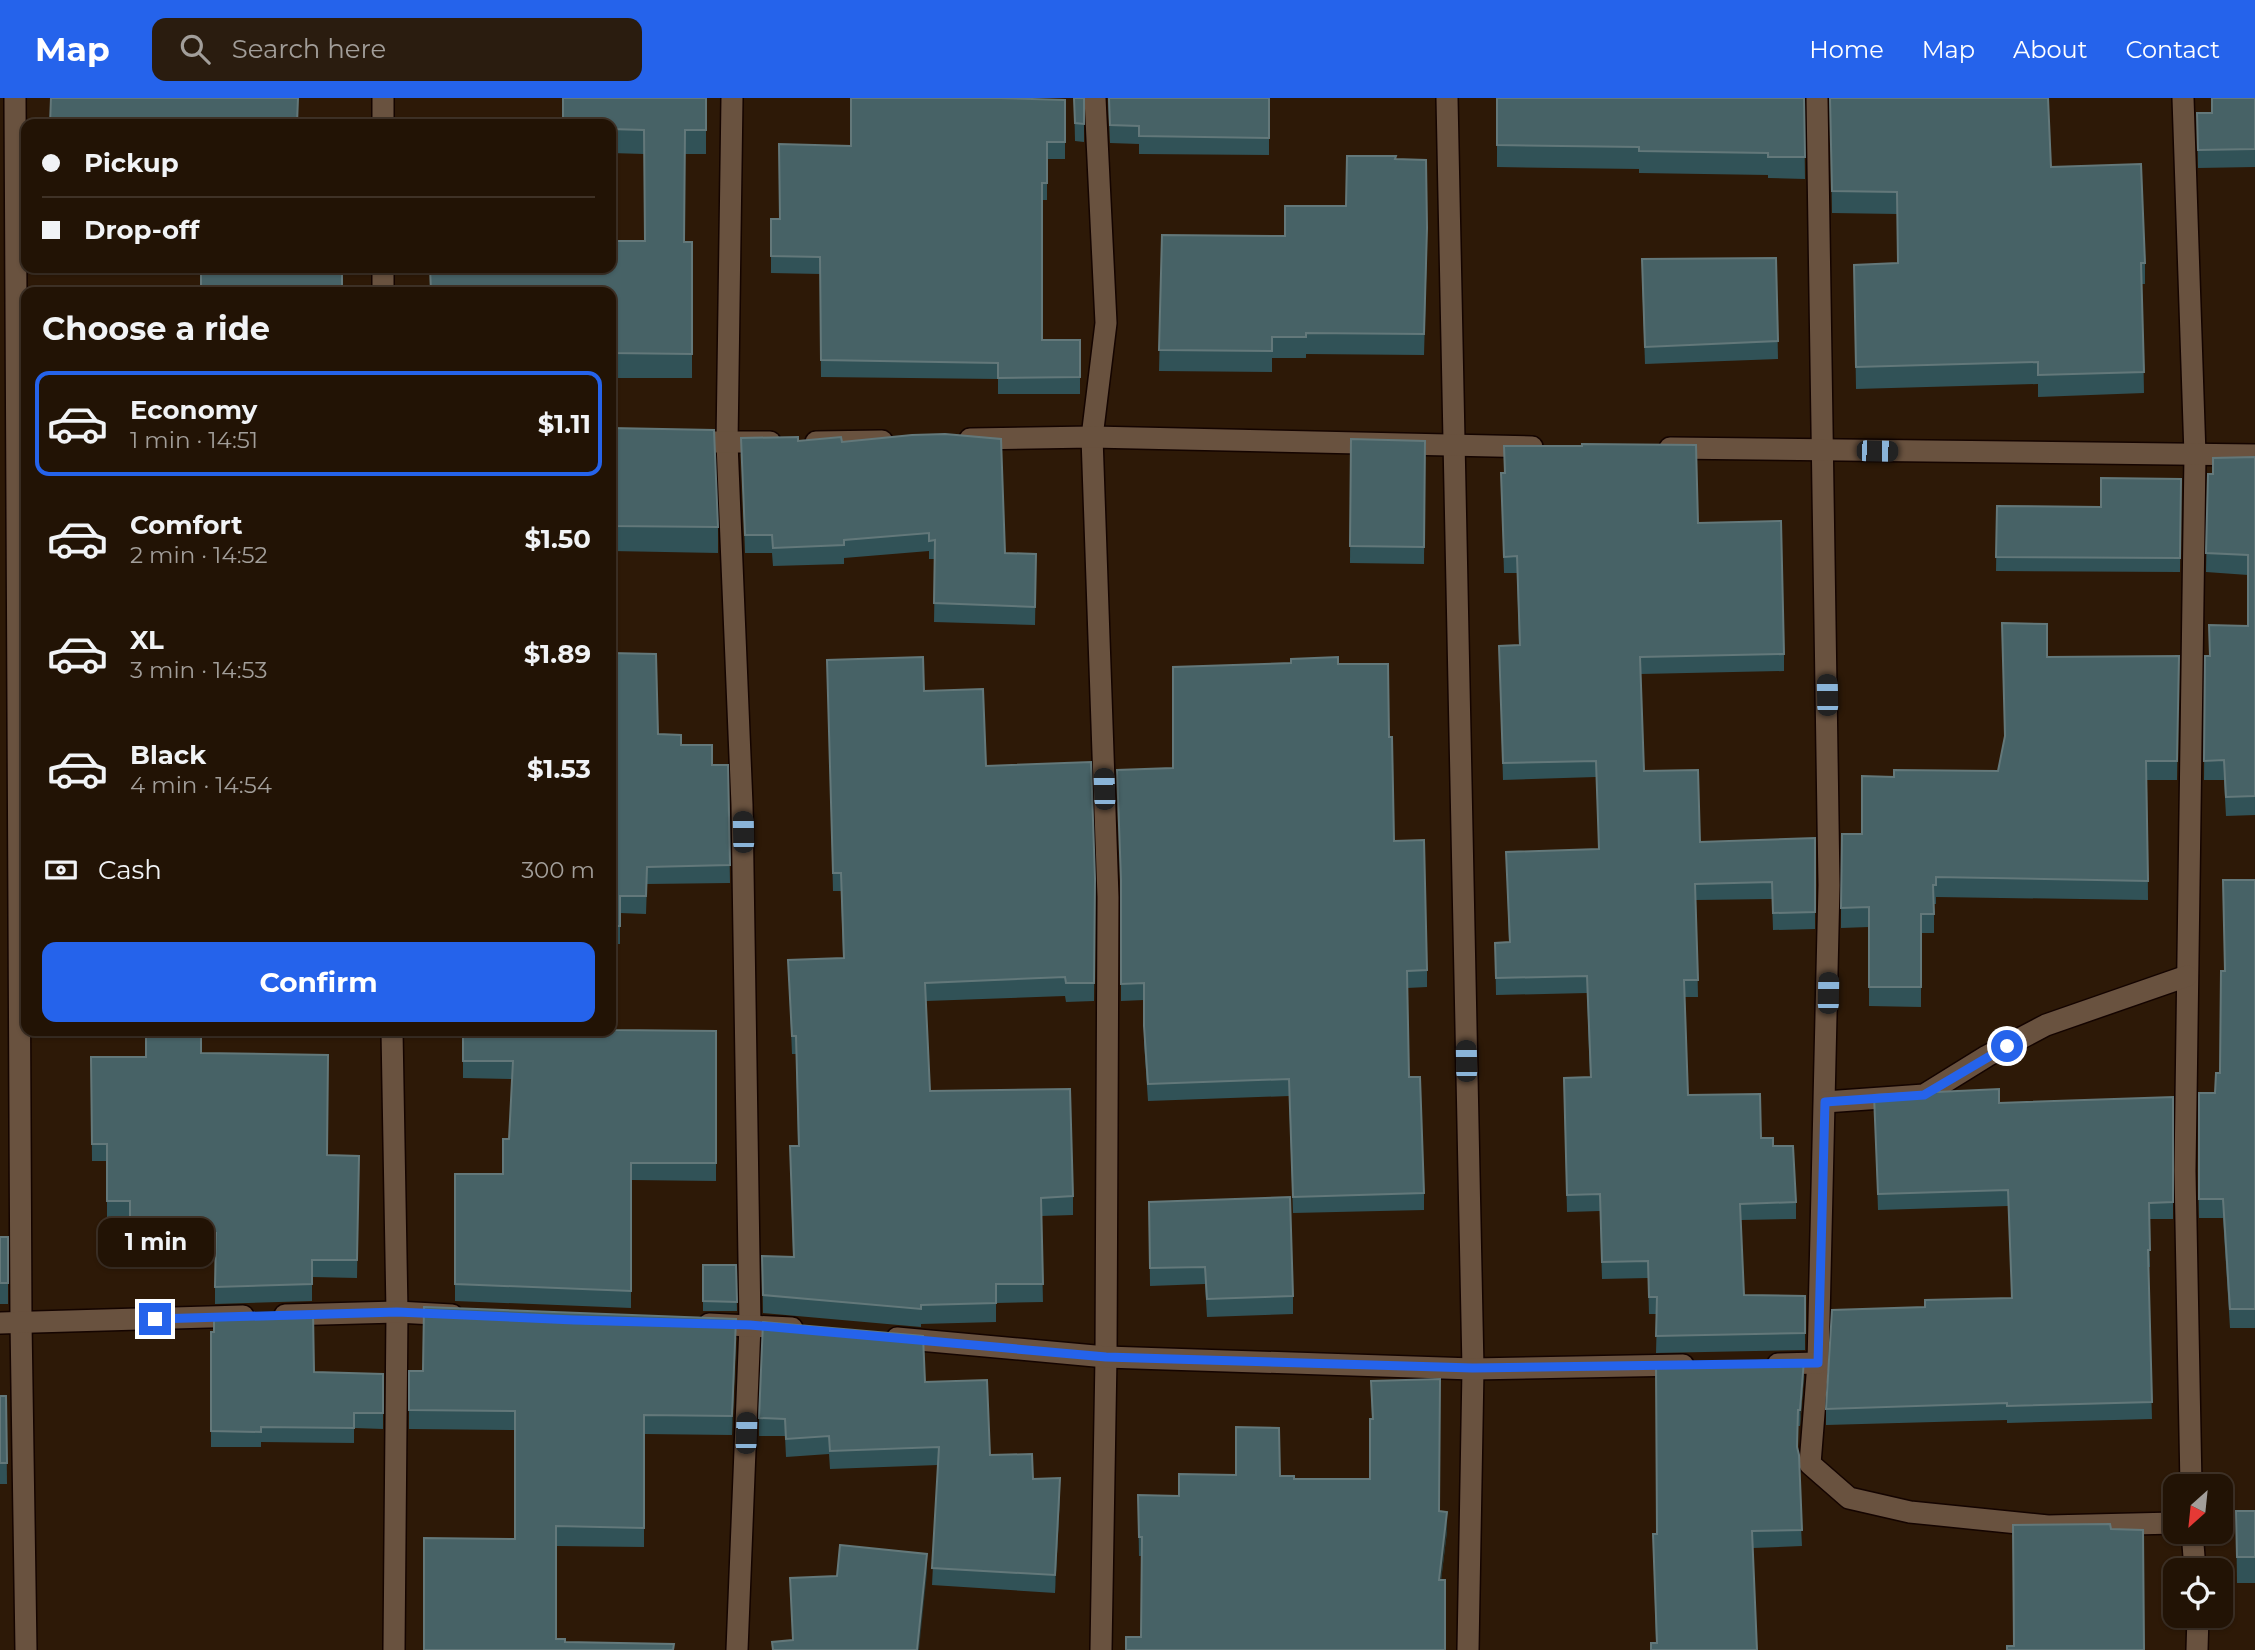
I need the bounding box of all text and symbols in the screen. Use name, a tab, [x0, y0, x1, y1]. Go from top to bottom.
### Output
search box	[152, 18, 642, 81]
text: Map	[35, 29, 110, 69]
icon: search	[176, 30, 214, 68]
text: Search here	[232, 33, 386, 65]
text: Home	[1809, 35, 1884, 64]
text: Map	[1922, 35, 1975, 64]
text: About	[2013, 35, 2087, 64]
text: Contact	[2125, 35, 2220, 64]
text: Pickup	[84, 147, 179, 179]
text: Drop-off	[84, 214, 199, 246]
text: Choose a ride	[42, 309, 270, 348]
icon: car	[46, 392, 109, 455]
text: Economy	[130, 394, 257, 426]
text: $1.11	[538, 408, 591, 440]
text: 1 min · 14:51	[130, 426, 258, 454]
car	[1856, 440, 1899, 462]
icon: car	[46, 507, 109, 570]
text: Comfort	[130, 509, 242, 541]
text: $1.50	[525, 523, 591, 555]
text: 2 min · 14:52	[130, 541, 268, 569]
icon: car	[46, 622, 109, 685]
text: XL	[130, 624, 164, 656]
text: $1.89	[524, 638, 591, 670]
text: 3 min · 14:53	[130, 656, 267, 684]
car	[1817, 674, 1838, 716]
icon: car	[46, 737, 109, 800]
text: Black	[130, 739, 206, 771]
text: $1.53	[527, 753, 591, 785]
car	[1093, 768, 1116, 810]
text: 4 min · 14:54	[130, 771, 272, 799]
car	[733, 811, 754, 853]
icon: cash	[42, 851, 80, 889]
text: Cash	[98, 854, 162, 886]
text: 300 m	[521, 856, 595, 884]
button: Confirm	[42, 942, 595, 1022]
car	[1818, 972, 1839, 1014]
route start	[1991, 1030, 2023, 1062]
car	[1456, 1040, 1477, 1082]
callout: 1 min	[97, 1218, 213, 1266]
text: 1 min	[125, 1228, 187, 1256]
route end	[139, 1303, 171, 1335]
car	[735, 1412, 758, 1454]
north arrow	[2163, 1474, 2233, 1544]
map controls	[2163, 1474, 2233, 1628]
button: locate	[2163, 1558, 2233, 1628]

